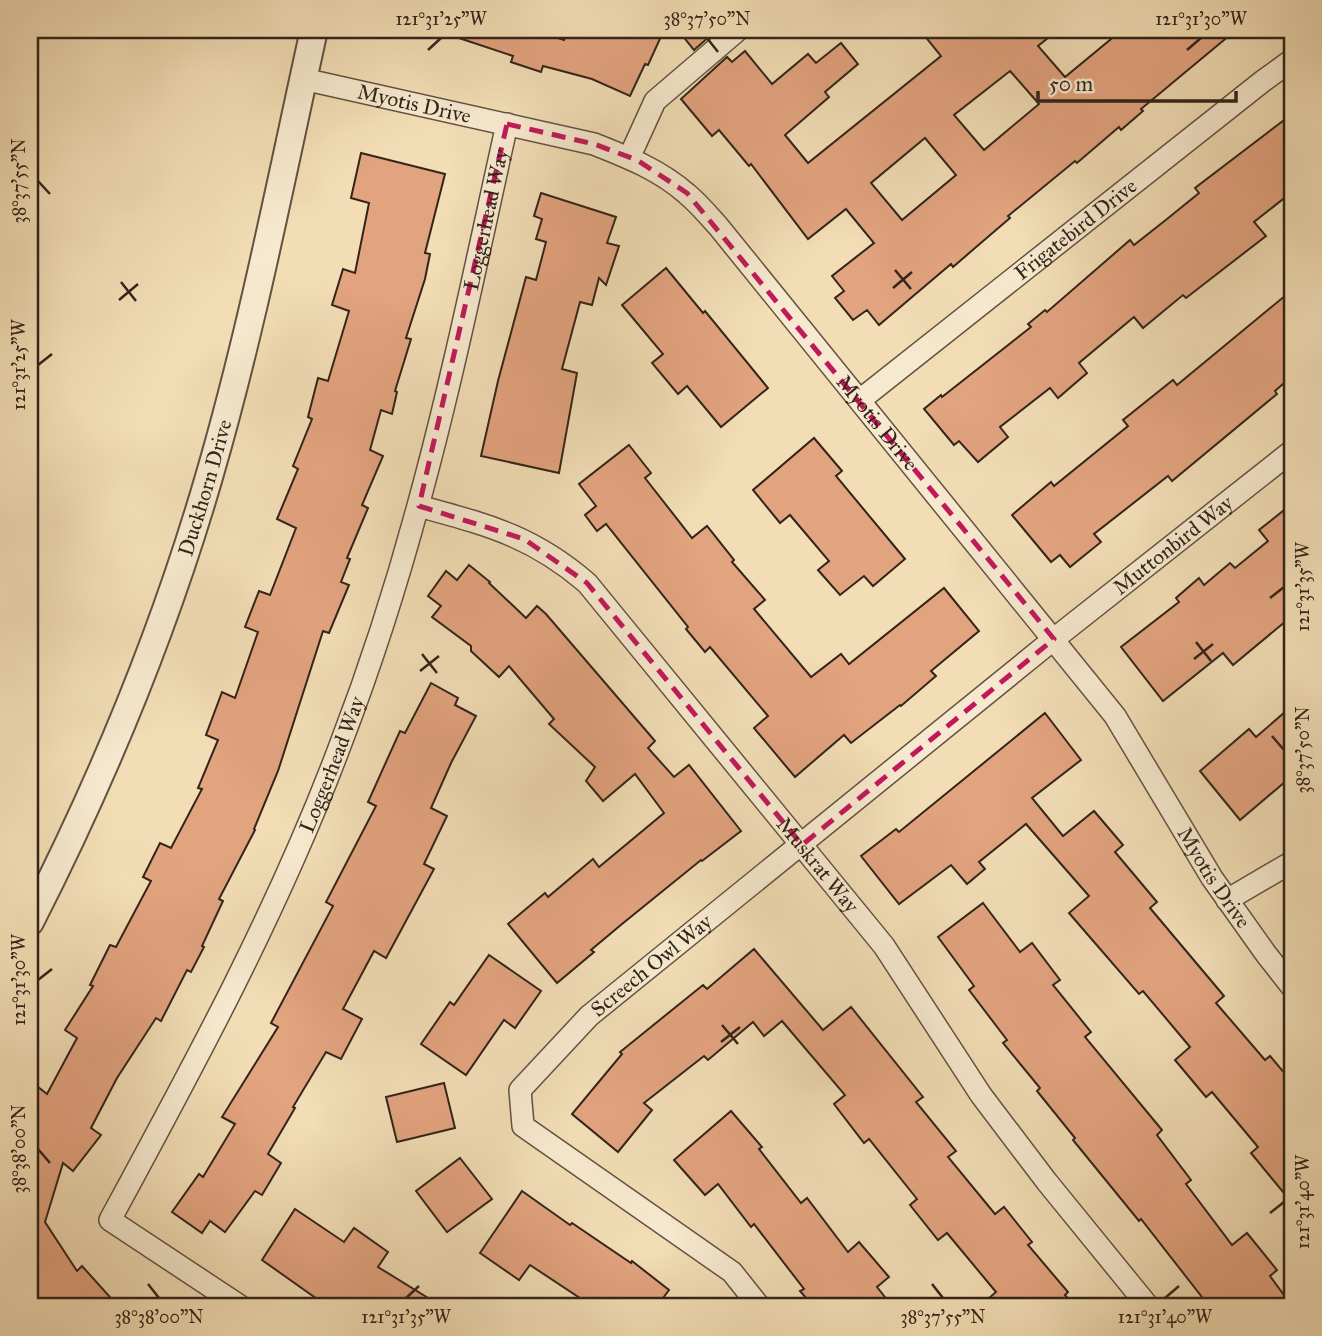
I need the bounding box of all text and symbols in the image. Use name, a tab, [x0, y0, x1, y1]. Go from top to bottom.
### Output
text: 121°31'25"W	[396, 8, 487, 30]
text: 38°37'50"N	[663, 8, 751, 30]
text: 121°31'30"W	[1155, 8, 1248, 30]
scale bar	[1038, 60, 1236, 104]
text: 50 m	[1049, 71, 1094, 97]
street label: Myotis Drive	[355, 79, 474, 129]
text: 38°37'55"N	[8, 139, 30, 223]
street label: Loggerhead Way	[458, 145, 514, 293]
street label: Frigatebird Drive	[1009, 173, 1142, 286]
text: 121°31'25"W	[8, 319, 30, 410]
street label: Myotis Drive	[831, 370, 924, 476]
street label: Duckhorn Drive	[172, 416, 238, 559]
street label: Muttonbird Way	[1108, 489, 1239, 600]
text: 121°31'35"W	[1292, 541, 1314, 632]
street label: Loggerhead Way	[294, 692, 371, 837]
text: 38°37'50"N	[1292, 706, 1314, 794]
street label: Muskrat Way	[771, 812, 865, 919]
street label: Myotis Drive	[1171, 822, 1257, 933]
street label: Screech Owl Way	[586, 908, 718, 1022]
text: 121°31'30"W	[8, 933, 30, 1026]
text: 38°38'00"N	[8, 1104, 30, 1194]
text: 121°31'40"W	[1292, 1154, 1314, 1249]
text: 38°38'00"N	[114, 1306, 204, 1328]
text: 121°31'35"W	[361, 1306, 452, 1328]
text: 38°37'55"N	[901, 1306, 985, 1328]
text: 121°31'40"W	[1118, 1306, 1213, 1328]

